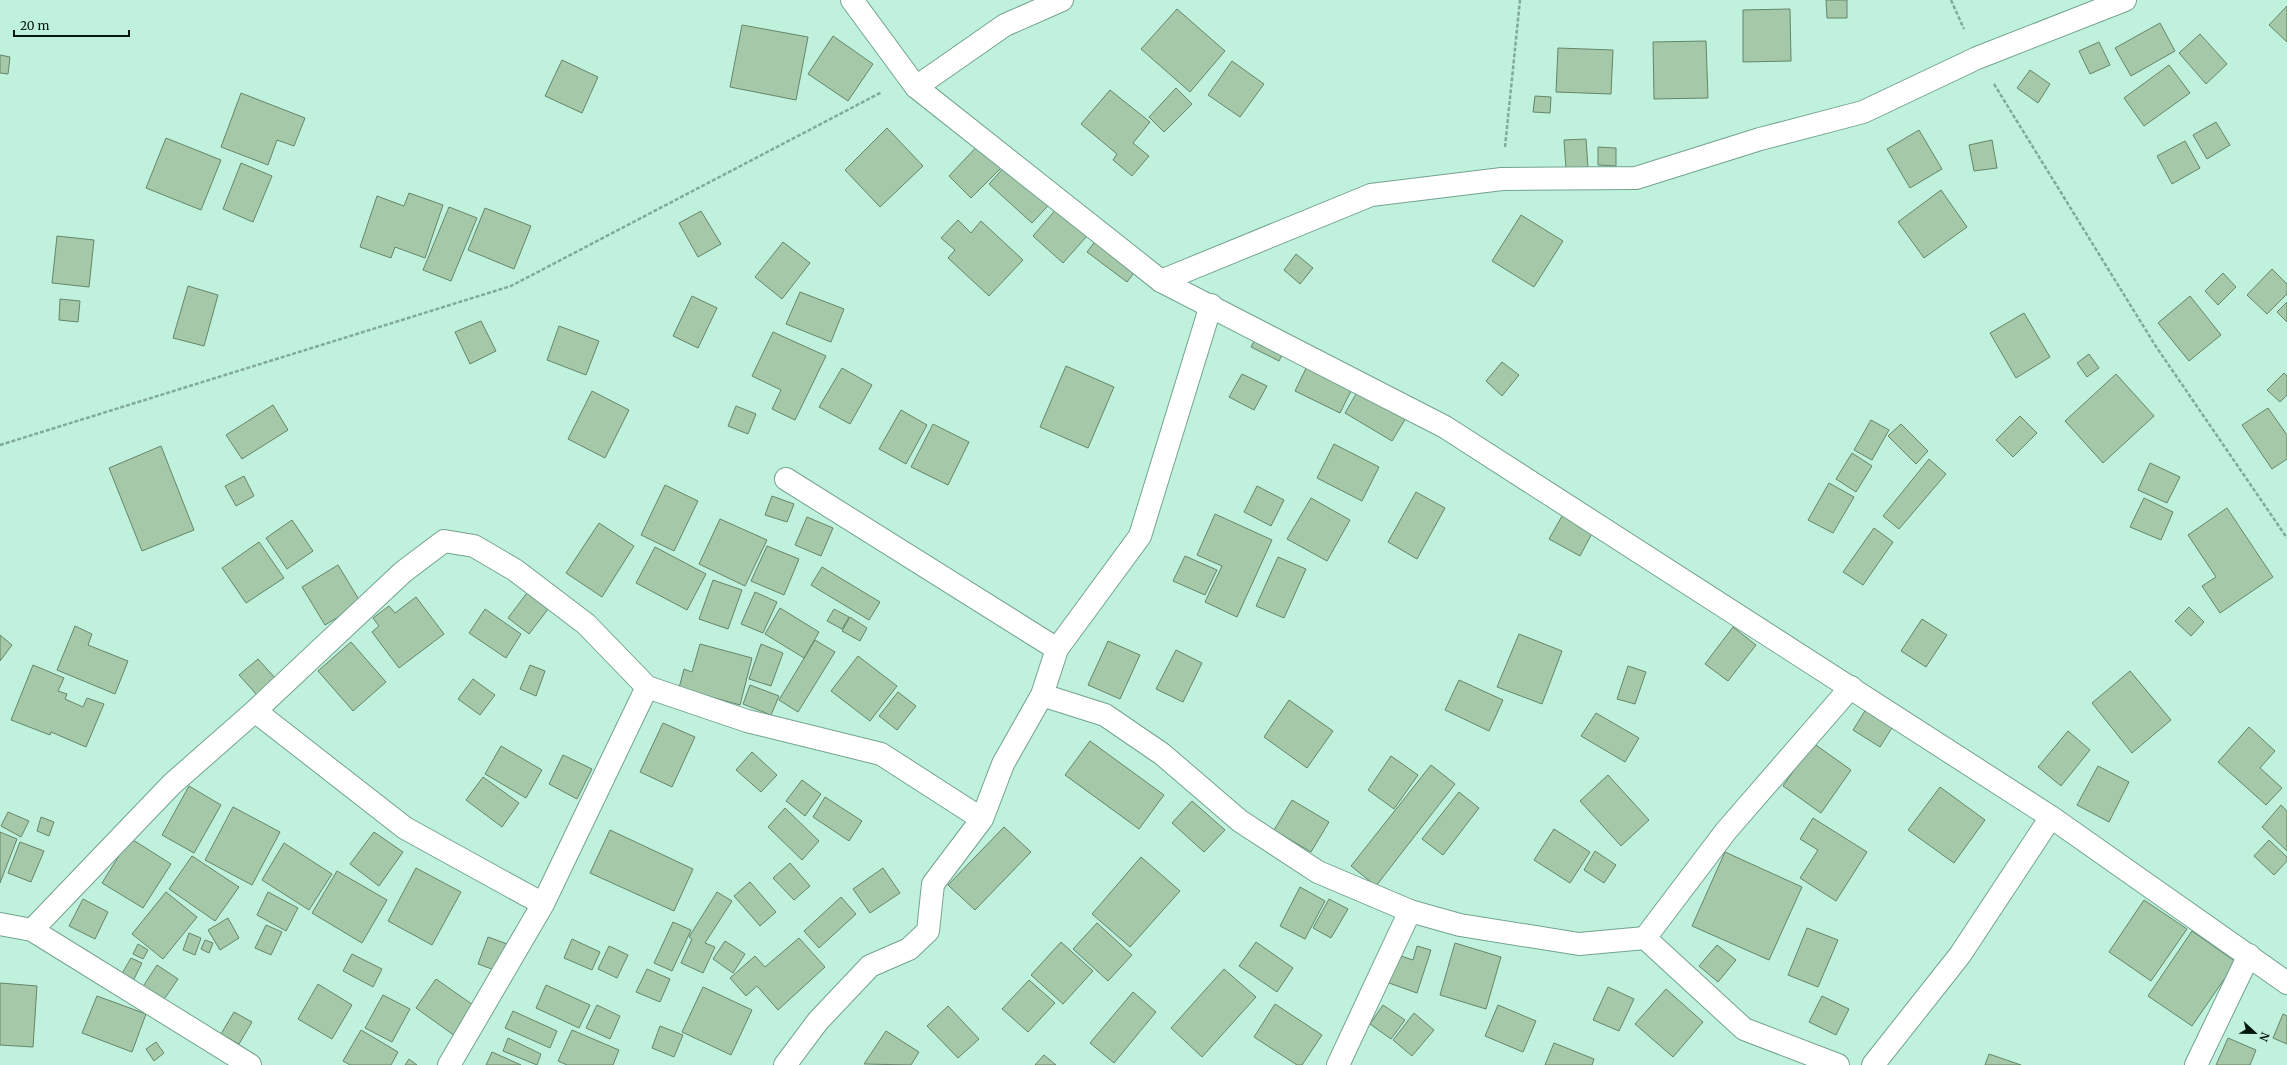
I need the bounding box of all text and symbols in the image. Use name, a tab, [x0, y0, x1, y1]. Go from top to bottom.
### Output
scale bar	[14, 12, 129, 38]
text: 20 m	[20, 18, 49, 33]
north arrow	[2235, 1013, 2275, 1053]
text: N	[2256, 1030, 2272, 1044]

